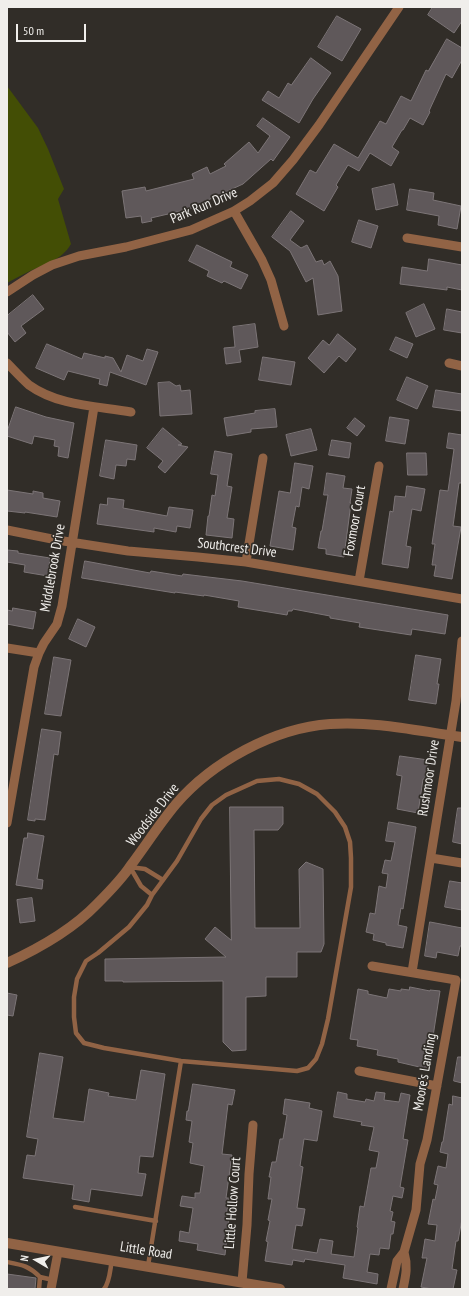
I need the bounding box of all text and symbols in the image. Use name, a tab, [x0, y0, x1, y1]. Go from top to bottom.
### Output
scale bar	[18, 16, 88, 42]
text: 50 m	[23, 23, 44, 38]
street label: Park Run Drive	[168, 184, 240, 228]
street label: Foxmoor Court	[341, 484, 369, 558]
street label: Middlebrook Drive	[37, 523, 69, 613]
street label: Southcrest Drive	[196, 535, 278, 561]
street label: Rushmoor Drive	[415, 739, 443, 817]
street label: Woodside Drive	[123, 780, 183, 850]
street label: Moore's Landing	[410, 1032, 440, 1112]
street label: Little Hollow Court	[221, 1157, 245, 1249]
street label: Little Road	[119, 1239, 173, 1263]
north arrow	[16, 1240, 56, 1280]
text: N	[17, 1254, 32, 1262]

